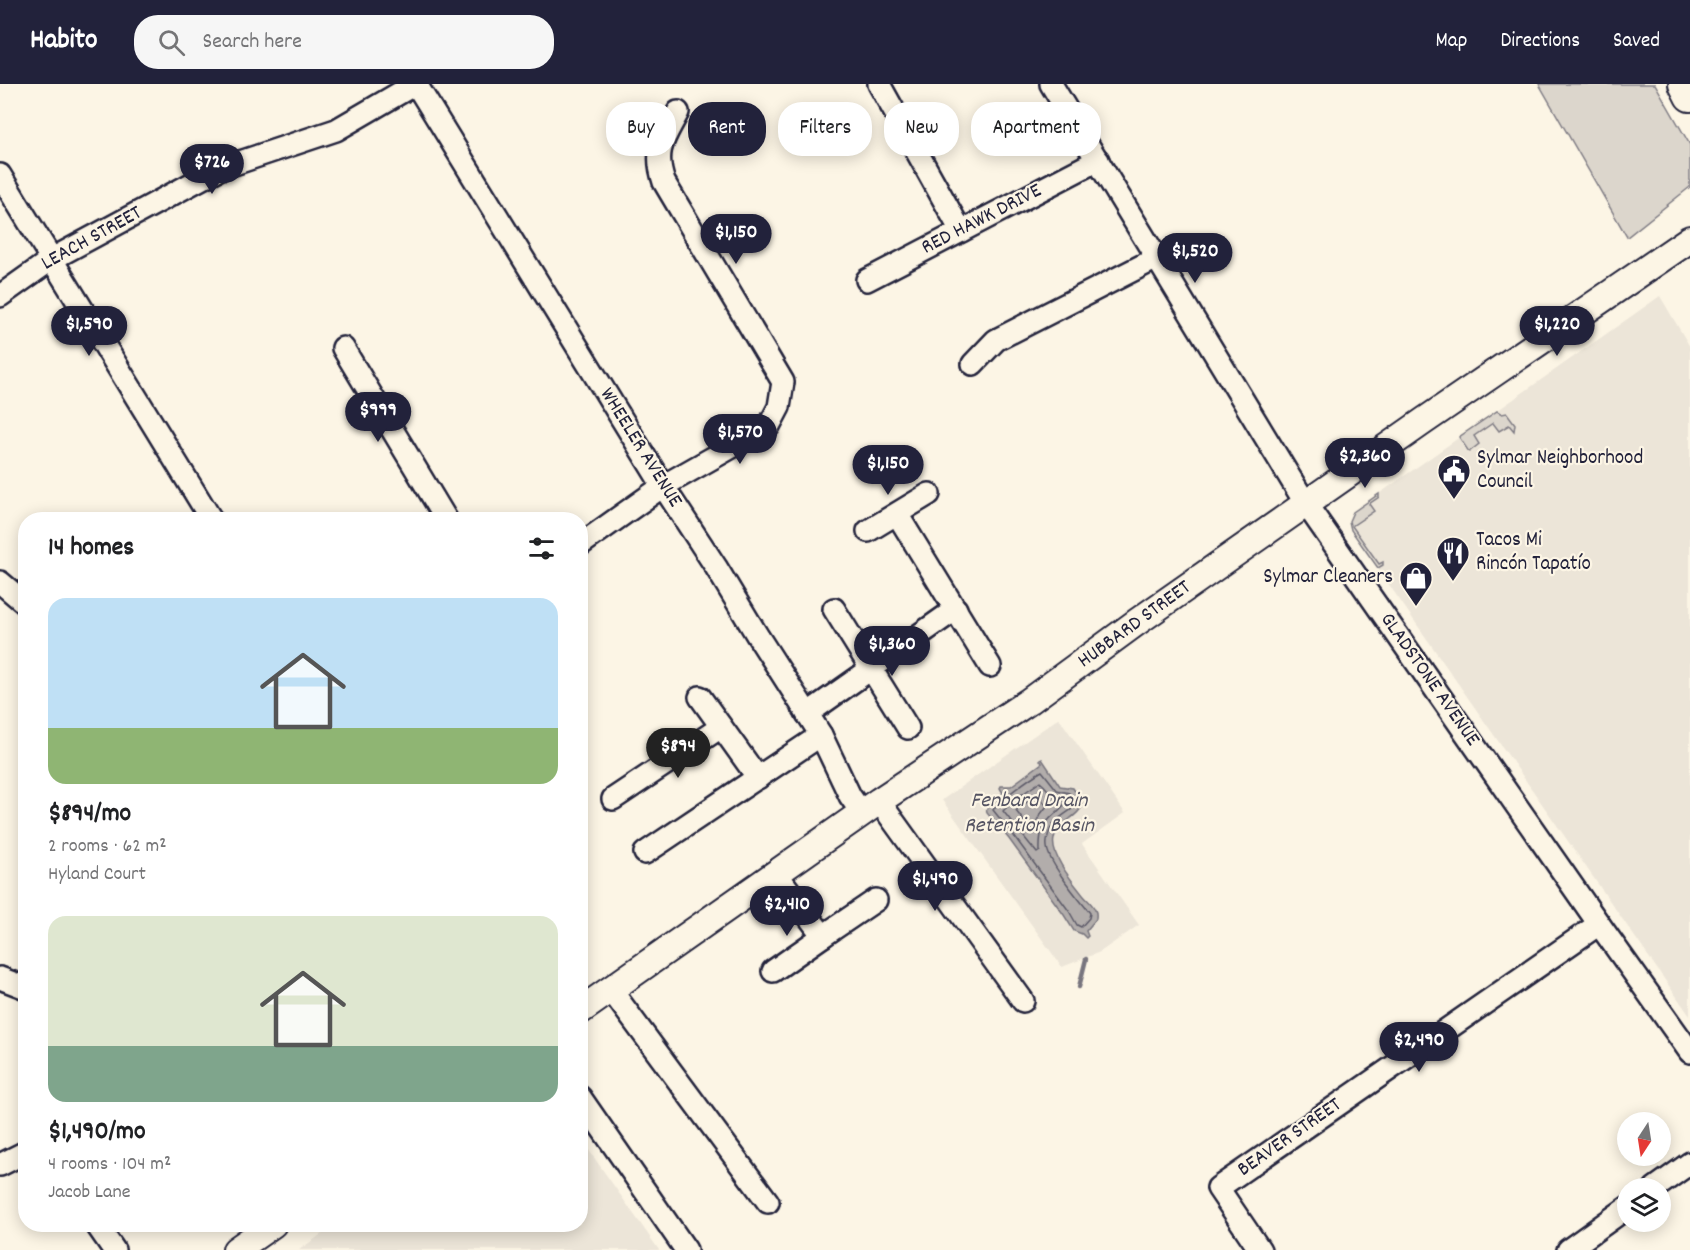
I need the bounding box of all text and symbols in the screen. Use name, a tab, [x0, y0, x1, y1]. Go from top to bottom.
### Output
search box	[134, 15, 554, 69]
text: Habito	[30, 22, 98, 62]
icon: search	[155, 26, 188, 59]
text: Search here	[203, 27, 302, 58]
text: Map	[1436, 27, 1467, 57]
text: Directions	[1500, 27, 1580, 57]
text: Saved	[1613, 27, 1660, 57]
chip: Buy	[606, 102, 676, 156]
chip: Rent	[688, 102, 766, 156]
chip: Filters	[778, 102, 872, 156]
chip: New	[884, 102, 959, 156]
chip: Apartment	[971, 102, 1101, 156]
pin: $726	[176, 144, 248, 195]
text: $726	[194, 149, 230, 177]
street label: RED HAWK DRIVE	[917, 177, 1048, 263]
street label: LEACH STREET	[36, 199, 148, 279]
pin: $1,150	[687, 214, 785, 265]
text: $1,150	[715, 219, 757, 247]
pin: $1,520	[1146, 233, 1244, 284]
text: $1,520	[1171, 238, 1219, 266]
pin: $1,590	[40, 306, 138, 357]
pin: $1,220	[1508, 306, 1606, 357]
text: $1,590	[65, 311, 113, 339]
text: $1,220	[1534, 311, 1580, 339]
street label: WHEELER AVENUE	[591, 382, 689, 514]
pin: $999	[342, 392, 414, 443]
text: $999	[359, 397, 397, 425]
pin: $1,570	[691, 414, 789, 465]
text: $1,570	[717, 419, 763, 447]
pin: $2,360	[1316, 438, 1414, 489]
text: $2,360	[1339, 443, 1391, 471]
place label: Sylmar Neighborhood Council	[1477, 444, 1643, 498]
pin: $1,150	[839, 445, 937, 496]
text: $1,150	[867, 450, 909, 478]
public building icon: Sylmar Neighborhood Council	[1436, 453, 1472, 500]
place label: Tacos Mi Rincón Tapatío	[1476, 526, 1591, 580]
text: 14 homes	[48, 530, 134, 567]
icon: filters	[525, 532, 558, 565]
restaurant icon: Tacos Mi Rincón Tapatío	[1435, 535, 1471, 582]
shop icon: Sylmar Cleaners	[1398, 560, 1434, 607]
place label: Sylmar Cleaners	[1263, 563, 1393, 593]
street label: HUBBARD STREET	[1072, 573, 1198, 676]
street label: GLADSTONE AVENUE	[1372, 607, 1487, 753]
pin: $1,360	[843, 626, 941, 677]
text: $1,360	[868, 631, 916, 659]
icon: home	[249, 637, 357, 745]
pin: $894	[642, 728, 714, 779]
text: $894	[660, 733, 696, 761]
water label: Fenbard Drain Retention Basin	[964, 786, 1095, 842]
text: $894/mo	[48, 796, 131, 833]
text: 2 rooms · 62 m²	[48, 833, 167, 861]
text: Hyland Court	[48, 861, 146, 889]
pin: $1,490	[886, 861, 984, 912]
text: $1,490	[912, 866, 958, 894]
pin: $2,410	[738, 886, 836, 937]
text: $2,410	[764, 891, 810, 919]
icon: home	[249, 955, 357, 1063]
pin: $2,490	[1370, 1022, 1468, 1073]
text: $2,490	[1393, 1027, 1445, 1055]
street label: BEAVER STREET	[1232, 1091, 1349, 1185]
north arrow	[1617, 1112, 1671, 1166]
map controls	[1617, 1112, 1671, 1232]
text: $1,490/mo	[48, 1114, 146, 1151]
text: 4 rooms · 104 m²	[48, 1151, 171, 1179]
button: layers	[1617, 1178, 1671, 1232]
text: Jacob Lane	[48, 1179, 130, 1207]

